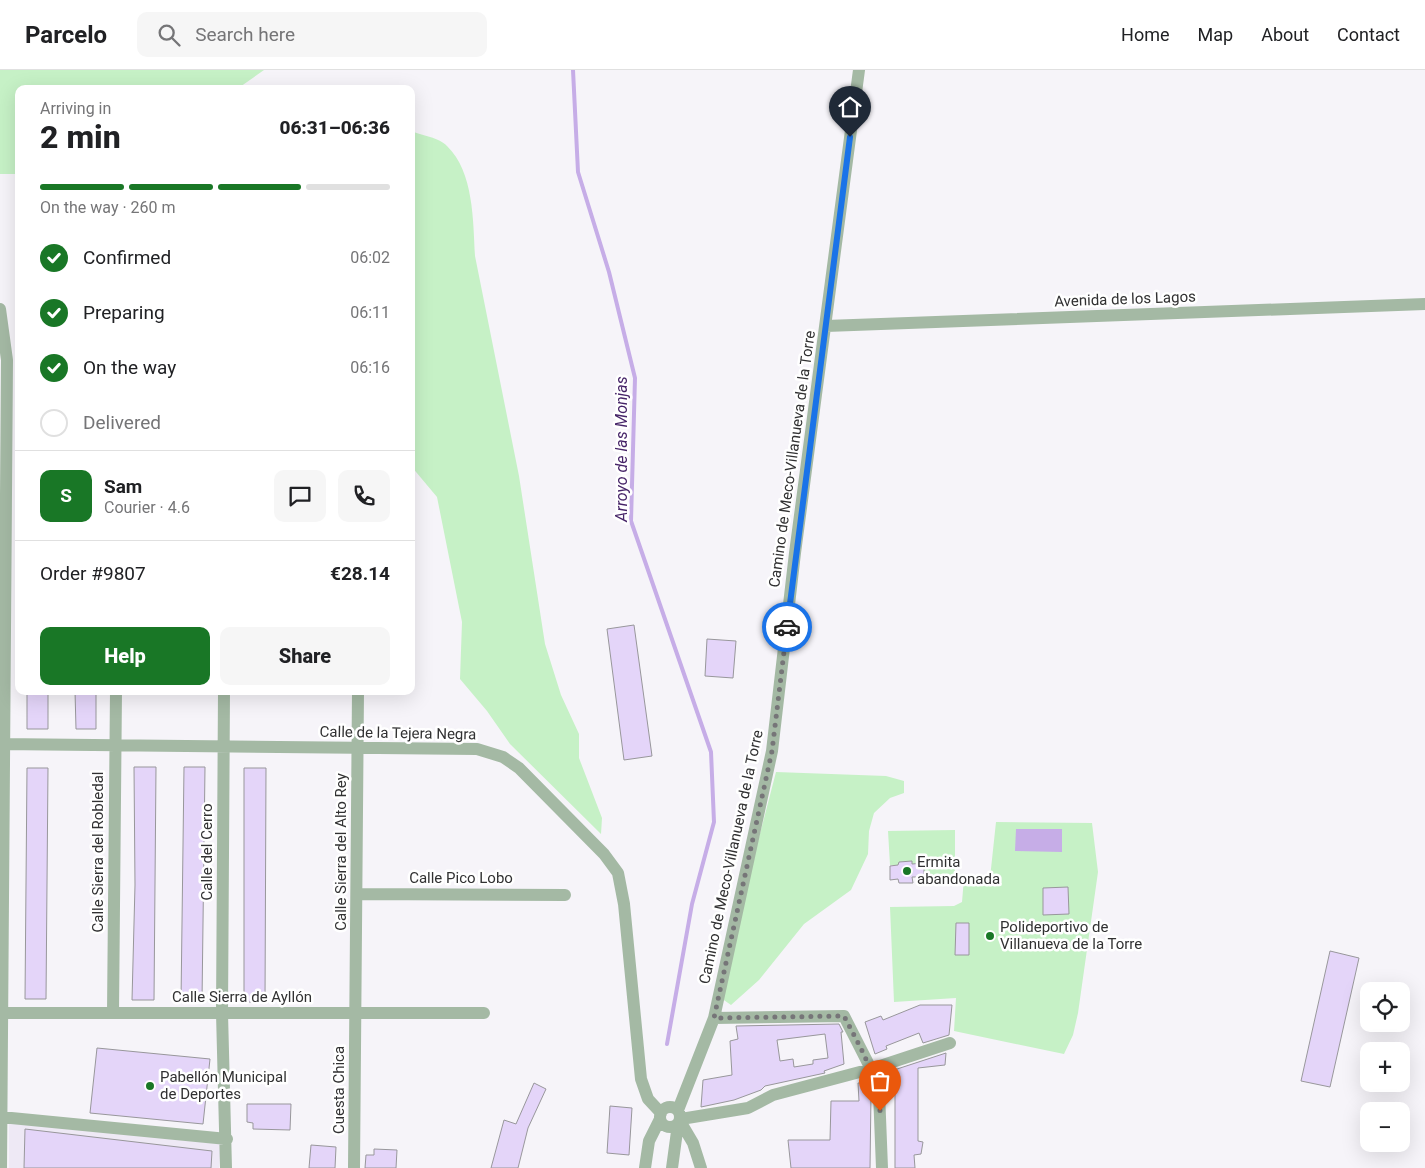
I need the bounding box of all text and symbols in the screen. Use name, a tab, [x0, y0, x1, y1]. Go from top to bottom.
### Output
search box	[137, 12, 487, 57]
text: Parcelo	[25, 21, 107, 49]
icon: search	[155, 21, 183, 49]
text: Search here	[195, 23, 295, 46]
text: Home	[1121, 24, 1170, 45]
text: Map	[1198, 24, 1233, 45]
text: About	[1261, 24, 1309, 45]
text: Contact	[1337, 24, 1400, 45]
pin	[829, 86, 871, 137]
icon: home	[836, 93, 864, 121]
text: Arriving in	[40, 99, 111, 118]
text: 06:31–06:36	[279, 116, 390, 139]
text: 2 min	[40, 118, 121, 156]
text: On the way · 260 m	[40, 198, 176, 217]
icon: check	[40, 244, 68, 272]
text: Confirmed	[83, 246, 171, 269]
text: 06:02	[350, 248, 390, 267]
street label: Avenida de los Lagos	[1054, 288, 1196, 310]
icon: check	[40, 299, 68, 327]
text: Preparing	[83, 301, 165, 324]
text: 06:11	[350, 303, 390, 322]
street label: Camino de Meco-Villanueva de la Torre	[765, 329, 819, 589]
icon: check	[40, 354, 68, 382]
text: On the way	[83, 356, 176, 379]
text: 06:16	[350, 358, 390, 377]
water label: Arroyo de las Monjas	[612, 376, 631, 523]
text: Delivered	[83, 411, 161, 434]
button: chat	[274, 470, 326, 522]
button: phone	[338, 470, 390, 522]
text: Sam	[104, 475, 142, 498]
text: S	[60, 484, 72, 507]
text: Courier · 4.6	[104, 498, 190, 517]
text: Order #9807	[40, 562, 146, 585]
text: €28.14	[330, 562, 390, 585]
courier	[762, 602, 812, 652]
icon: car	[773, 613, 801, 641]
button: Help	[40, 627, 210, 685]
button: Share	[220, 627, 390, 685]
street label: Calle de la Tejera Negra	[320, 723, 476, 743]
street label: Camino de Meco-Villanueva de la Torre	[695, 728, 767, 986]
street label: Calle Sierra del Robledal	[89, 771, 107, 933]
street label: Calle Sierra del Alto Rey	[332, 773, 350, 931]
street label: Calle del Cerro	[198, 804, 216, 900]
place label: Ermita abandonada	[917, 853, 1000, 888]
marker: Ermita abandonada	[901, 865, 913, 877]
street label: Calle Pico Lobo	[409, 869, 513, 887]
place label: Polideportivo de Villanueva de la Torre	[1000, 918, 1142, 953]
marker: Polideportivo de Villanueva de la Torre	[984, 930, 996, 942]
map controls	[1360, 982, 1410, 1152]
button: locate	[1360, 982, 1410, 1032]
street label: Calle Sierra de Ayllón	[172, 988, 312, 1006]
button: +	[1360, 1042, 1410, 1092]
street label: Cuesta Chica	[330, 1046, 348, 1134]
pin	[859, 1060, 901, 1111]
icon: bag	[866, 1067, 894, 1095]
place label: Pabellón Municipal de Deportes	[160, 1068, 287, 1103]
marker: Pabellón Municipal de Deportes	[144, 1080, 156, 1092]
button: −	[1360, 1102, 1410, 1152]

